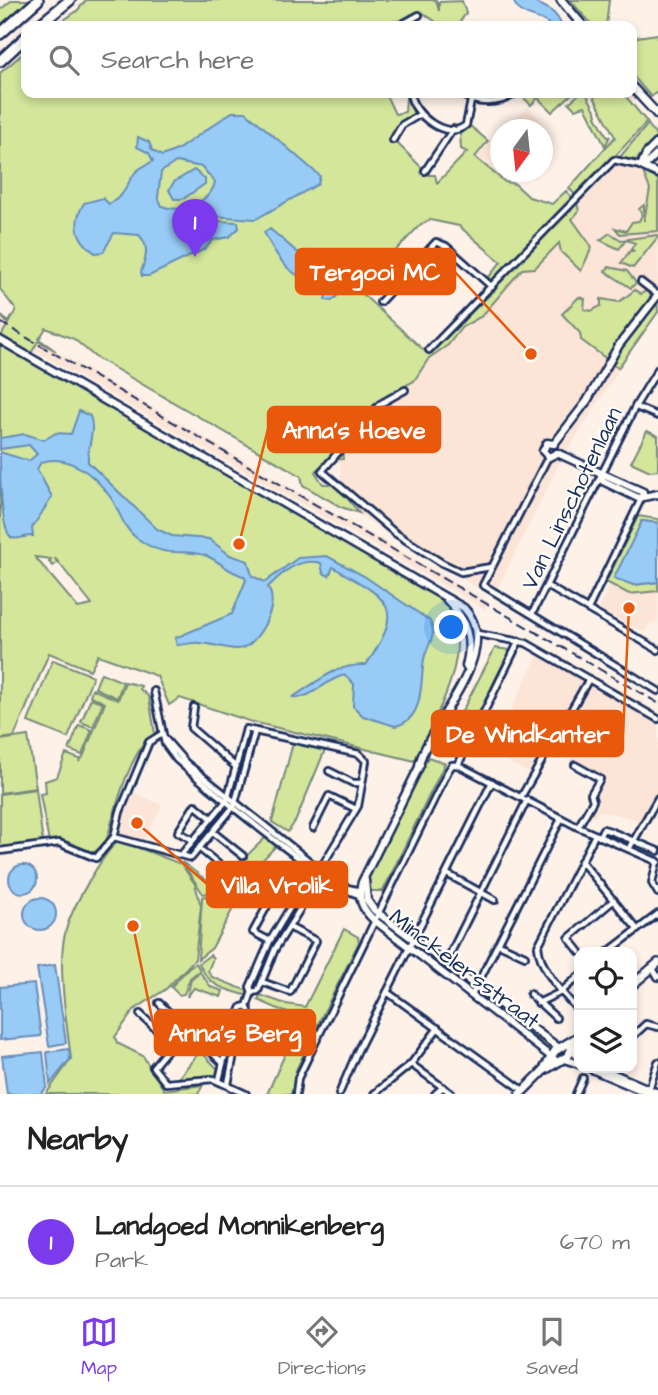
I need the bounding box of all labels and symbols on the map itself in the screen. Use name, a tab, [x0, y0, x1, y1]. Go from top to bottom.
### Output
north arrow	[490, 119, 553, 182]
pin: 1	[172, 199, 218, 257]
callout: Tergooi MC	[296, 249, 455, 294]
text: Tergooi MC	[309, 256, 440, 291]
street label: Van Linschotenlaan	[514, 402, 630, 595]
callout: Anna's Hoeve	[268, 407, 440, 452]
text: Anna's Hoeve	[282, 414, 426, 448]
your location	[434, 610, 468, 644]
callout: De Windkanter	[432, 711, 623, 756]
text: De Windkanter	[446, 718, 611, 752]
callout: Villa Vrolik	[207, 862, 347, 907]
text: Villa Vrolik	[220, 869, 333, 903]
street label: Minckelersstraat	[382, 901, 547, 1037]
callout: Anna's Berg	[155, 1010, 315, 1055]
text: Anna's Berg	[169, 1017, 302, 1052]

